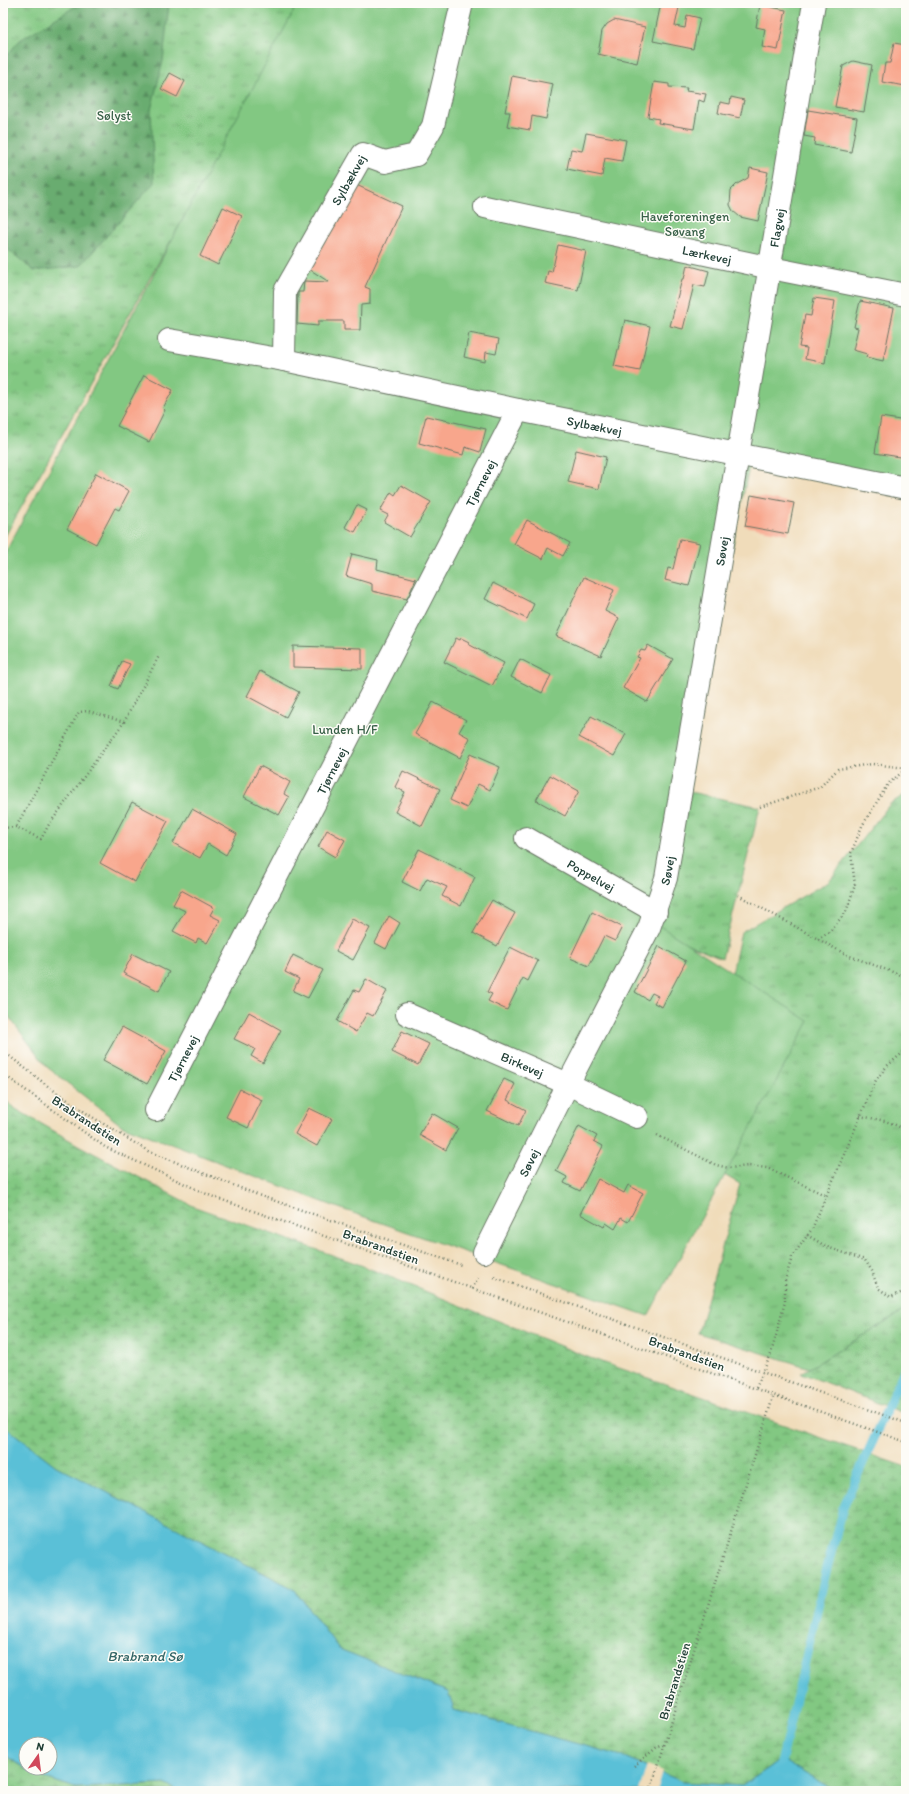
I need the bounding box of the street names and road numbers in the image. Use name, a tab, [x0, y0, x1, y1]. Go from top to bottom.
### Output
street label: Sylbækvej	[328, 152, 369, 208]
street label: Flagvej	[766, 207, 788, 248]
street label: Lærkevej	[681, 242, 733, 267]
street label: Sylbækvej	[565, 413, 623, 439]
street label: Tjørnevej	[462, 457, 499, 509]
street label: Søvej	[712, 535, 732, 567]
street label: Tjørnevej	[314, 745, 350, 797]
street label: Søvej	[657, 855, 678, 887]
street label: Poppelvej	[564, 856, 617, 895]
street label: Tjørnevej	[165, 1033, 201, 1085]
street label: Birkevej	[499, 1049, 546, 1081]
street label: Brabrandstien	[49, 1092, 124, 1149]
street label: Søvej	[516, 1146, 542, 1179]
street label: Brabrandstien	[341, 1226, 421, 1267]
street label: Brabrandstien	[647, 1333, 727, 1374]
street label: Brabrandstien	[656, 1641, 693, 1722]

